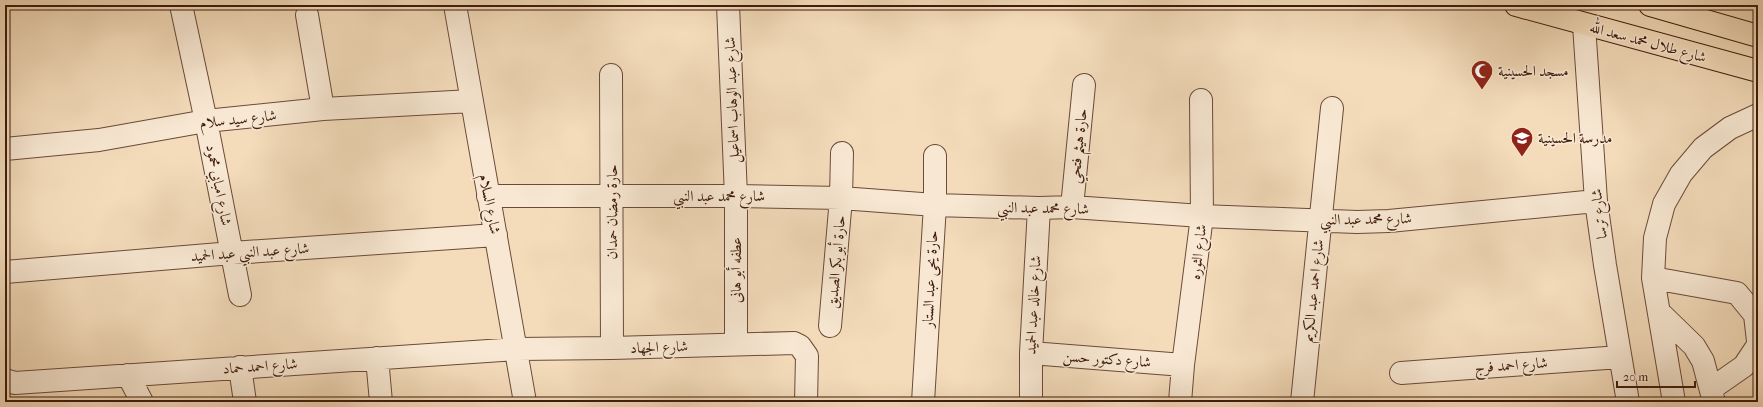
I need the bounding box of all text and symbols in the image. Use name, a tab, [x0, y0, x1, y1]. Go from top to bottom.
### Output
street label: شارع طلال محمد سعد الله	[1587, 15, 1709, 70]
street label: شارع عبد الوهاب اسماعيل	[721, 36, 747, 163]
mosque icon: مسجد الحسينية	[1469, 58, 1495, 91]
place label: مسجد الحسينية	[1498, 62, 1569, 80]
street label: شارع سيد سلام	[199, 106, 278, 136]
street label: حارة هيثم فتحي	[1065, 108, 1097, 185]
school or university icon: مدرسة الحسينية	[1509, 125, 1535, 158]
place label: مدرسة الحسينية	[1538, 129, 1612, 147]
street label: شارع امبابي محمود	[198, 143, 236, 228]
street label: حارة رمضان حمدان	[603, 165, 621, 260]
street label: شارع السلام	[471, 172, 505, 236]
street label: شارع محمد عبد النبي	[673, 187, 765, 210]
street label: شارع ترسا	[1587, 187, 1615, 240]
street label: شارع محمد عبد النبي	[997, 198, 1089, 223]
street label: شارع محمد عبد النبي	[1320, 209, 1412, 234]
street label: حارة أبو بكر الصديق	[821, 214, 850, 310]
street label: شارع الثوره	[1186, 223, 1214, 281]
street label: حارة يحى عبد الستار	[918, 230, 944, 330]
street label: عطفه أبو هانى	[725, 237, 745, 303]
street label: شارع عبد النبي عبد الحميد	[190, 239, 310, 270]
street label: شارع احمد عبد الكريم	[1299, 239, 1331, 344]
street label: شارع خالد عبد الحميد	[1021, 255, 1049, 355]
street label: شارع الجهاد	[630, 337, 688, 361]
street label: شارع دكتور حسن	[1062, 347, 1152, 375]
street label: شارع احمد فرج	[1474, 353, 1548, 381]
street label: شارع احمد حماد	[222, 354, 298, 382]
scale bar	[1617, 363, 1695, 389]
text: 20 m	[1623, 370, 1648, 384]

